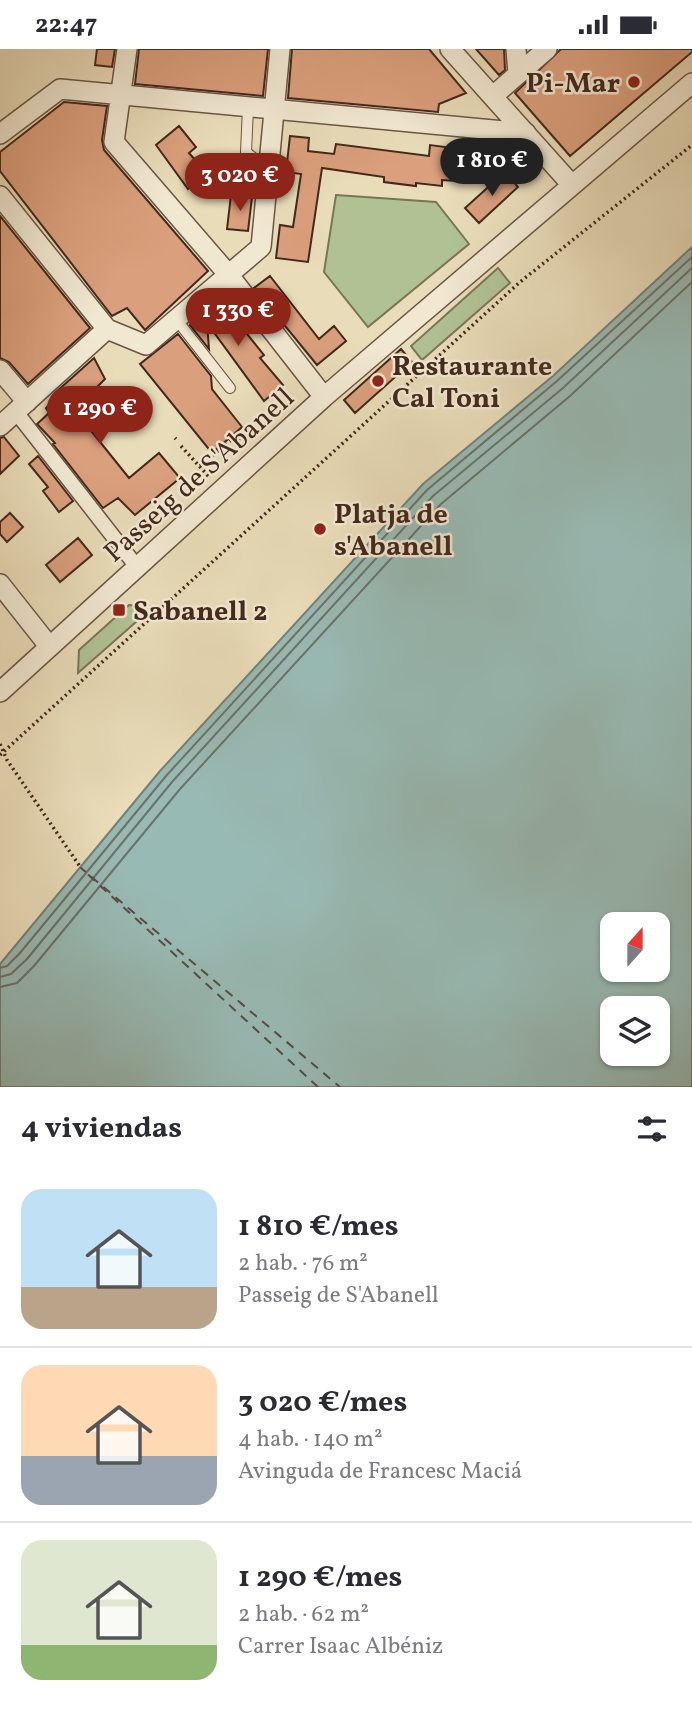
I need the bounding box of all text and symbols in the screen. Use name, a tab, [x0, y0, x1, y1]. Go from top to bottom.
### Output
text: 22:47	[35, 7, 97, 43]
place label: Pi-Mar	[526, 65, 620, 104]
marker: Pi-Mar	[626, 74, 642, 90]
pin: 1 810 €	[427, 139, 557, 198]
text: 1 810 €	[456, 145, 528, 177]
pin: 3 020 €	[175, 153, 305, 213]
text: 3 020 €	[201, 160, 279, 192]
pin: 1 330 €	[173, 289, 303, 348]
text: 1 330 €	[202, 295, 274, 327]
place label: Restaurante Cal Toni	[392, 348, 552, 419]
marker: Restaurante Cal Toni	[370, 373, 386, 389]
street label: Passeig de S'Abanell	[96, 380, 304, 572]
pin: 1 290 €	[35, 387, 165, 446]
text: 1 290 €	[63, 393, 137, 425]
place label: Platja de s'Abanell	[334, 496, 453, 567]
marker: Platja de s'Abanell	[312, 521, 328, 537]
place label: Sabanell 2	[133, 593, 268, 632]
marker: Sabanell 2	[111, 602, 127, 618]
north arrow	[600, 912, 670, 982]
map controls	[600, 912, 670, 1066]
button: layers	[600, 996, 670, 1066]
text: 4 viviendas	[21, 1108, 182, 1150]
icon: filters	[633, 1110, 671, 1148]
text: 1 810 €/mes	[238, 1206, 399, 1248]
icon: home	[77, 1217, 161, 1301]
text: 2 hab. · 76 m²	[238, 1248, 368, 1280]
text: Passeig de S'Abanell	[238, 1280, 439, 1312]
text: 3 020 €/mes	[238, 1382, 407, 1424]
icon: home	[77, 1393, 161, 1477]
text: 4 hab. · 140 m²	[238, 1424, 382, 1456]
text: Avinguda de Francesc Maciá	[238, 1456, 522, 1488]
text: 1 290 €/mes	[238, 1557, 402, 1599]
icon: home	[77, 1568, 161, 1652]
text: 2 hab. · 62 m²	[238, 1599, 369, 1631]
text: Carrer Isaac Albéniz	[238, 1631, 443, 1663]

